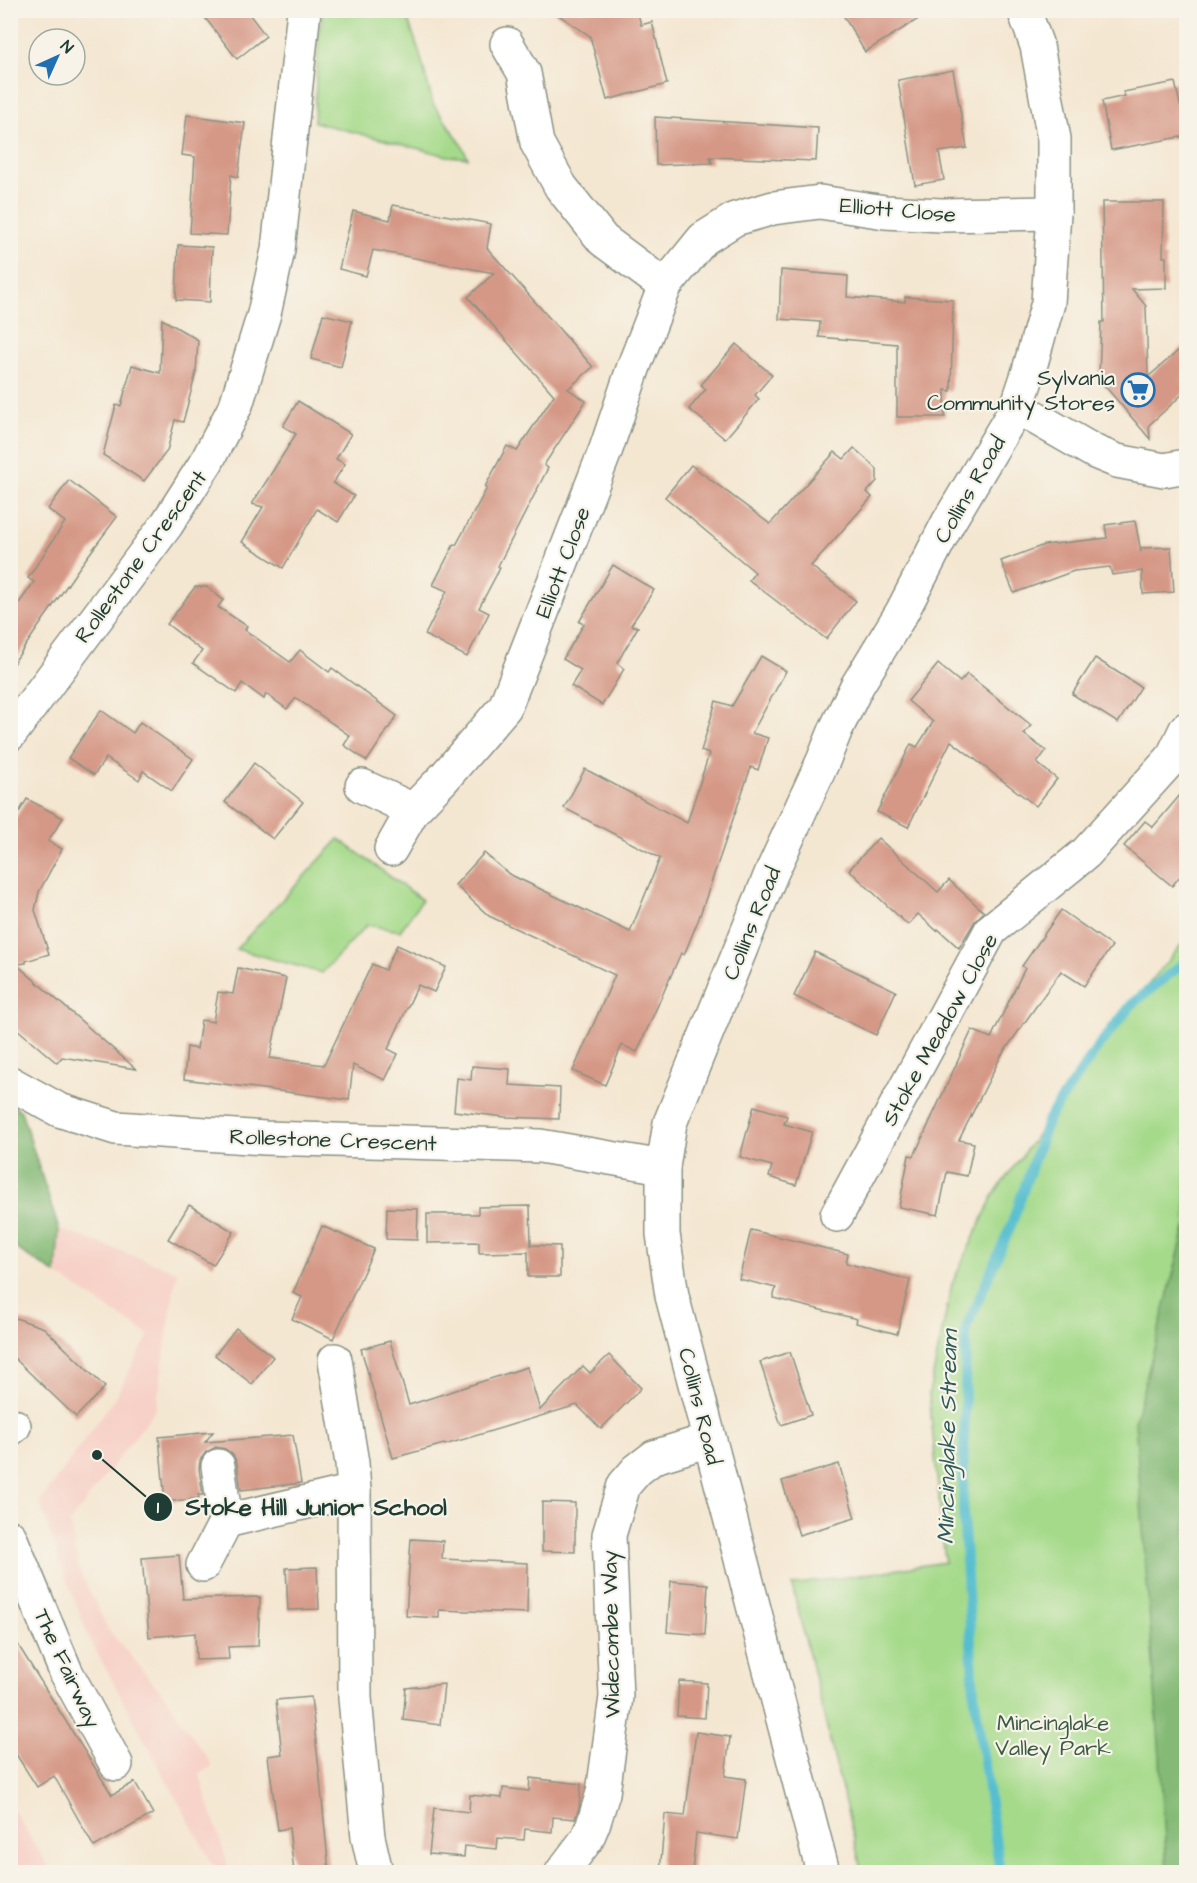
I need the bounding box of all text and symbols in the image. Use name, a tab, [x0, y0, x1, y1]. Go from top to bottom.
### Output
north arrow	[27, 27, 87, 87]
text: N	[56, 36, 78, 58]
street label: Elliott Close	[838, 190, 957, 231]
place label: Sylvania Community Stores	[927, 363, 1115, 420]
supermarket icon: Sylvania Community Stores	[1120, 372, 1156, 408]
street label: Collins Road	[927, 430, 1014, 549]
street label: Rollestone Crescent	[68, 464, 215, 650]
street label: Elliott Close	[528, 502, 599, 623]
street label: Collins Road	[716, 862, 789, 985]
street label: Stoke Meadow Close	[875, 928, 1006, 1131]
street label: Rollestone Crescent	[229, 1121, 437, 1160]
water label: Mincinglake Stream	[929, 1327, 968, 1544]
street label: Collins Road	[670, 1345, 729, 1468]
callout: Stoke Hill Junior School	[143, 1486, 459, 1528]
text: Stoke Hill Junior School	[184, 1491, 447, 1525]
text: 1	[157, 1495, 160, 1520]
street label: Widecombe Way	[595, 1550, 629, 1718]
street label: The Fairway	[25, 1604, 108, 1734]
park label: Mincinglake Valley Park	[995, 1708, 1111, 1765]

